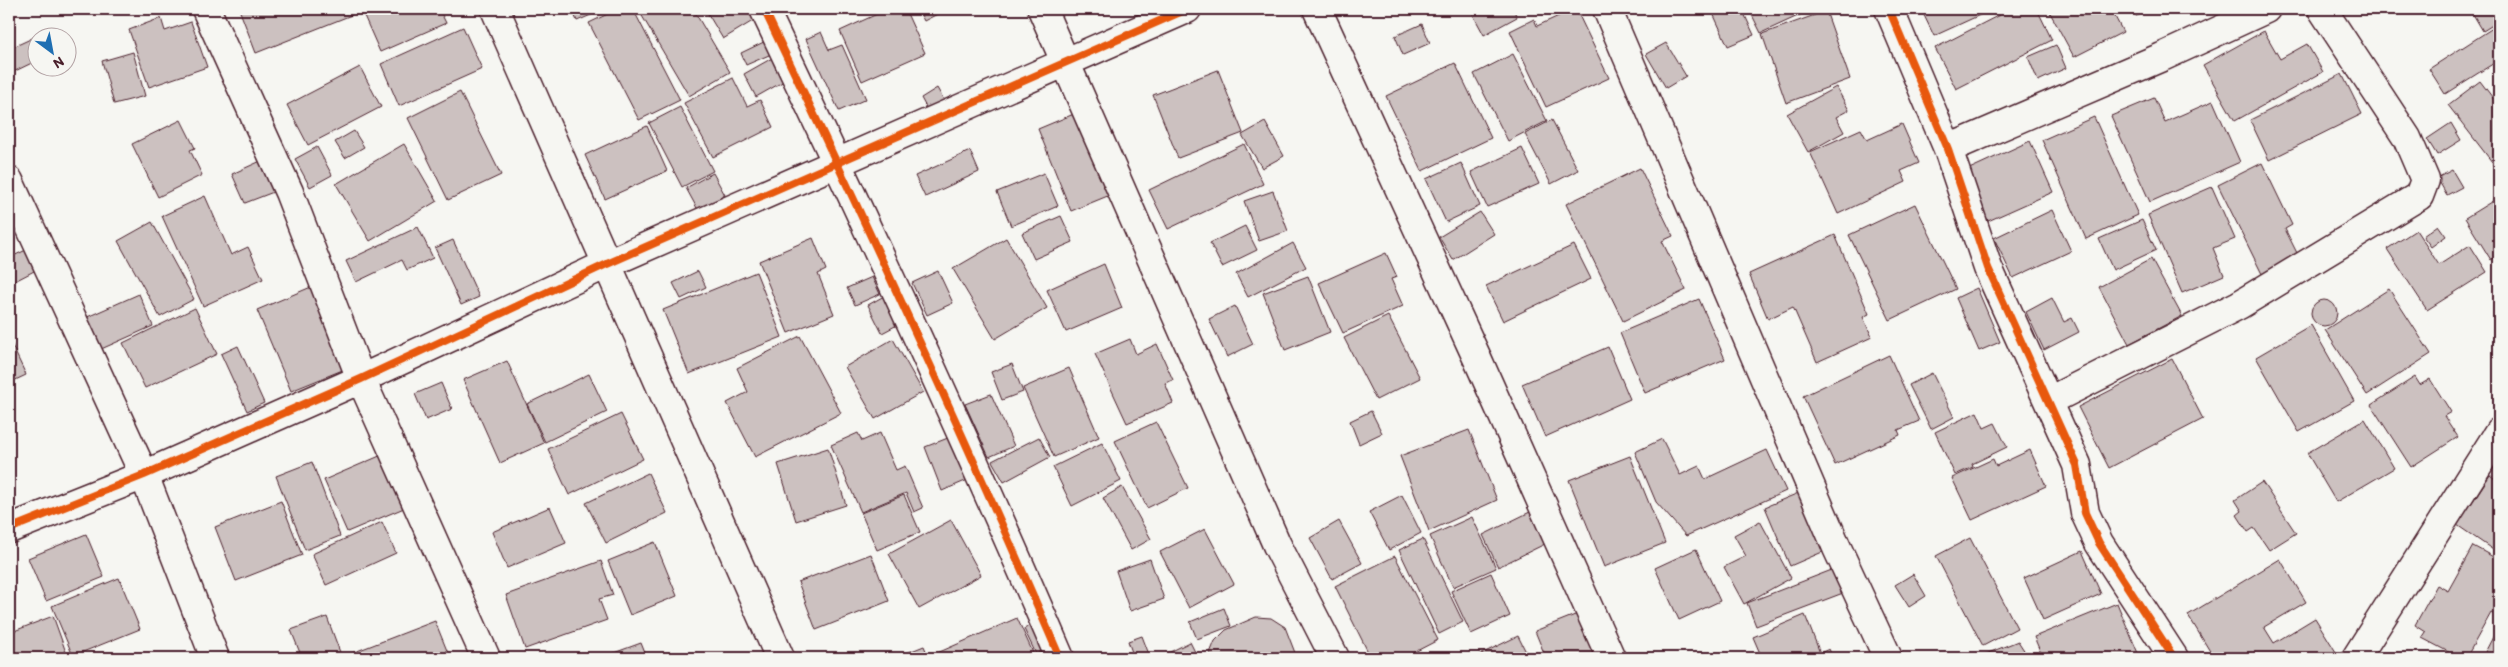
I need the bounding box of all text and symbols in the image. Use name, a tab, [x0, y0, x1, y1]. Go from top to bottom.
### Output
north arrow	[28, 28, 78, 78]
text: N	[50, 53, 67, 72]

